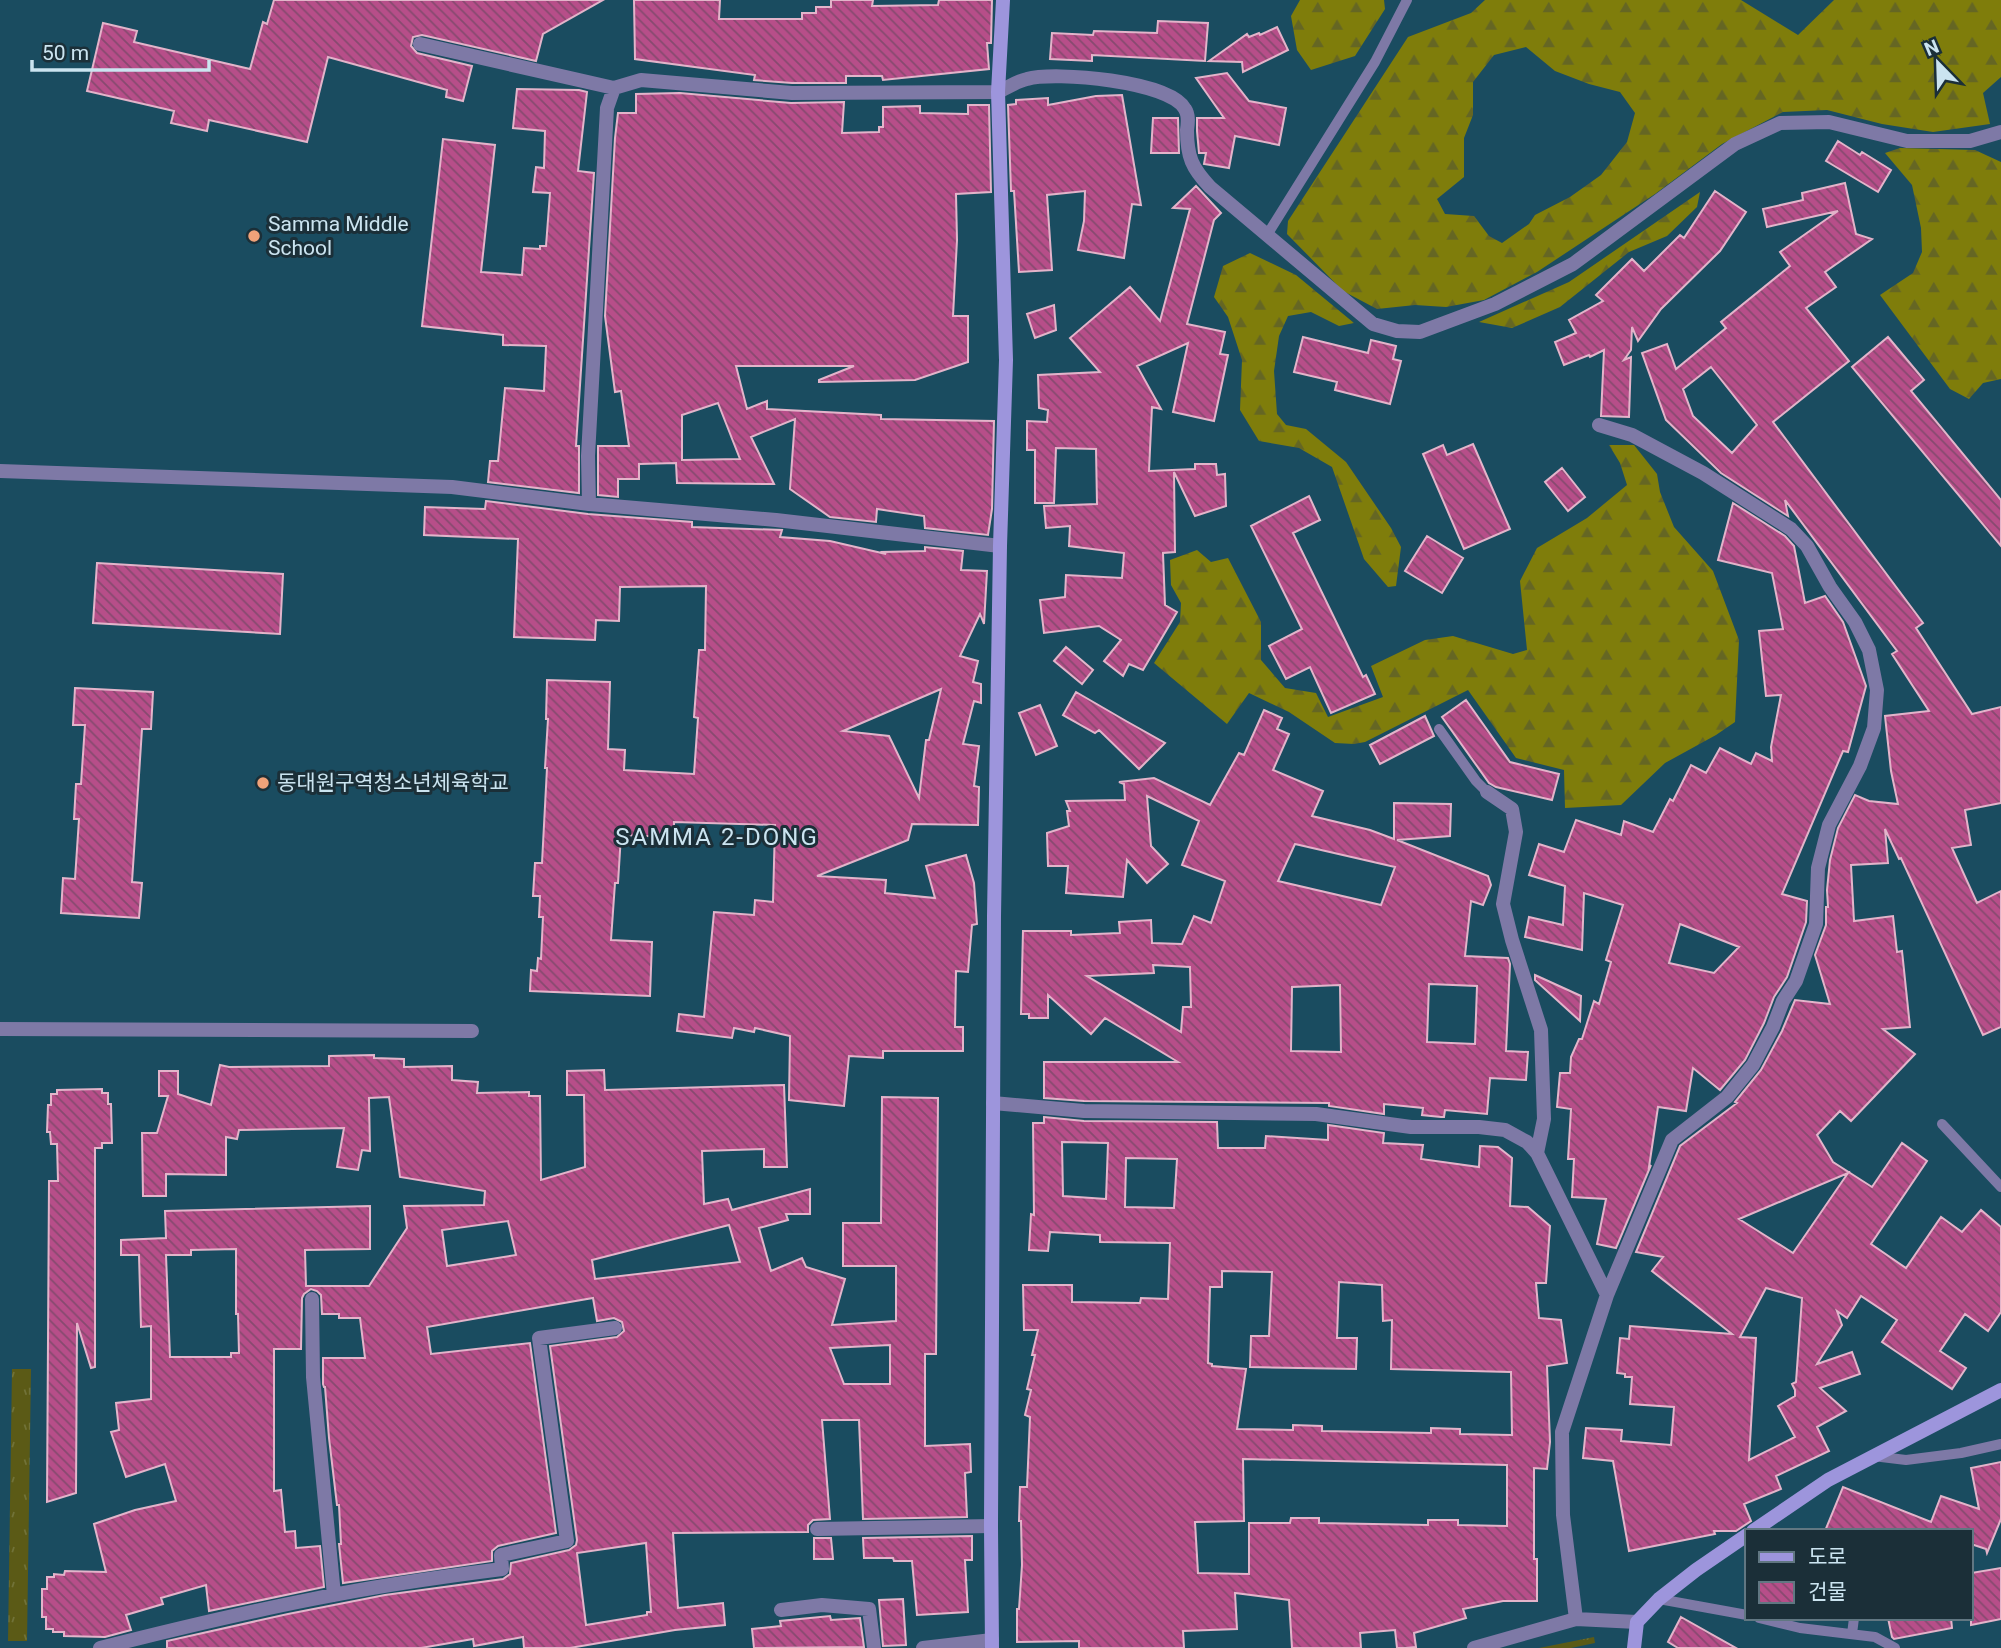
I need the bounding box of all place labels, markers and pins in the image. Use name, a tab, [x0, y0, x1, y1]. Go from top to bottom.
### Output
place label: Samma Middle School	[268, 212, 409, 260]
marker: Samma Middle School	[246, 228, 262, 244]
place label: 동대원구역청소년체육학교	[277, 771, 509, 795]
marker: 동대원구역청소년체육학교	[255, 775, 271, 791]

